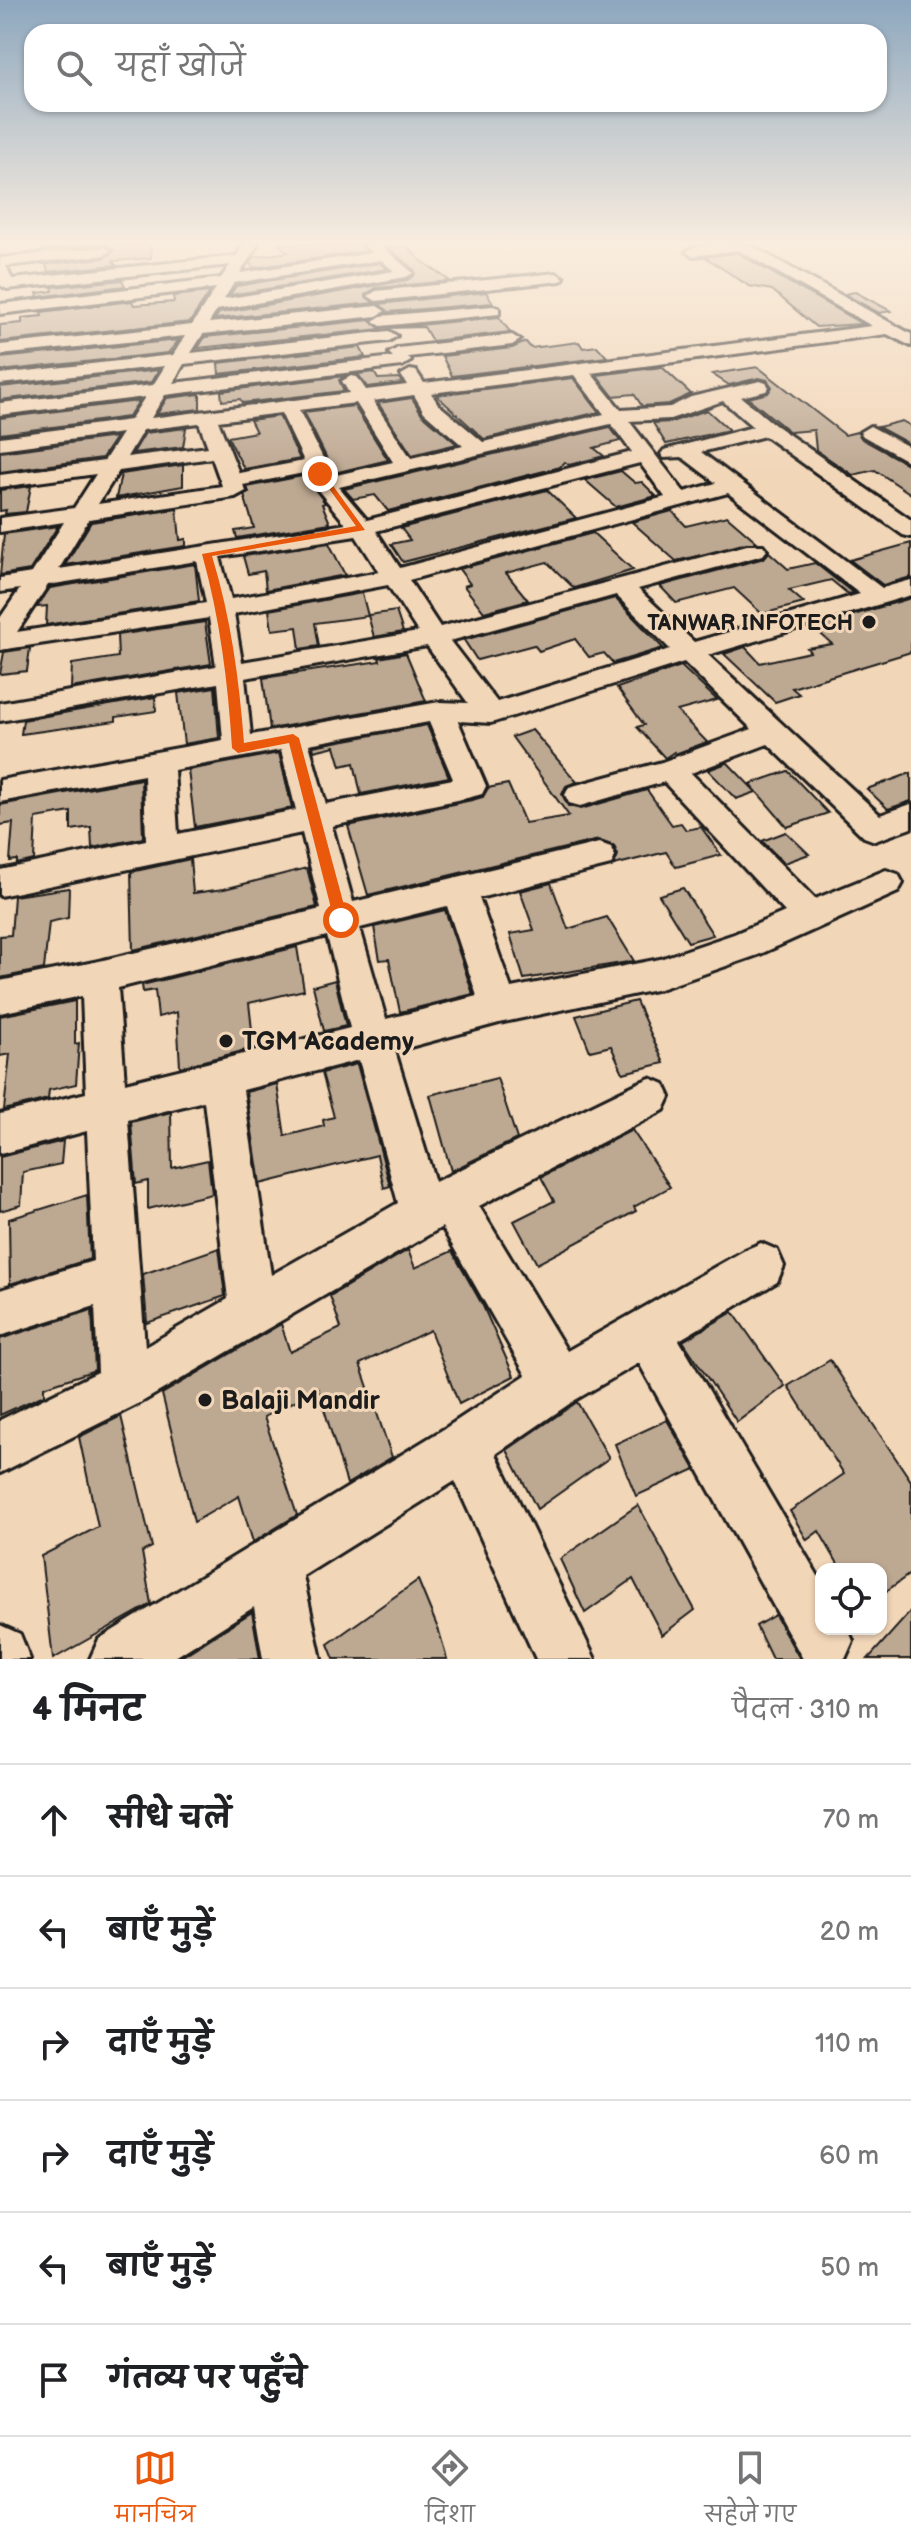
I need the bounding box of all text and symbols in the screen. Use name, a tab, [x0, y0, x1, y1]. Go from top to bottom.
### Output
search box	[24, 24, 887, 112]
icon: search	[52, 46, 96, 90]
text: यहाँ खोजें	[116, 49, 245, 85]
route end	[302, 456, 338, 492]
place label: TANWAR INFOTECH	[647, 610, 853, 637]
marker: TANWAR INFOTECH	[860, 613, 878, 631]
route start	[323, 902, 359, 938]
place label: TGM Academy	[242, 1027, 414, 1058]
marker: TGM Academy	[217, 1032, 235, 1050]
place label: Balaji Mandir	[221, 1386, 380, 1417]
marker: Balaji Mandir	[196, 1391, 214, 1409]
map controls	[815, 1563, 887, 1635]
button: locate	[815, 1563, 887, 1635]
text: 4 मिनट	[32, 1689, 144, 1730]
text: पैदल · 310 m	[732, 1695, 879, 1726]
icon: ahead	[32, 1798, 76, 1842]
text: सीधे चलें	[108, 1801, 231, 1837]
text: 70 m	[822, 1805, 879, 1836]
icon: left	[32, 1910, 76, 1954]
text: बाएँ मुड़ें	[108, 1913, 214, 1949]
text: 20 m	[820, 1917, 879, 1948]
icon: right	[32, 2022, 76, 2066]
text: दाएँ मुड़ें	[108, 2025, 213, 2061]
text: 110 m	[815, 2029, 879, 2060]
icon: right	[32, 2134, 76, 2178]
text: दाएँ मुड़ें	[108, 2137, 213, 2173]
text: 60 m	[819, 2141, 879, 2172]
icon: left	[32, 2246, 76, 2290]
text: बाएँ मुड़ें	[108, 2249, 214, 2285]
text: 50 m	[820, 2253, 879, 2284]
icon: arrive	[32, 2358, 76, 2402]
text: गंतव्य पर पहुँचे	[108, 2361, 307, 2397]
tab: मानचित्र	[115, 2446, 195, 2539]
tab: दिशा	[425, 2446, 475, 2539]
tab: सहेजे गए	[705, 2446, 796, 2539]

